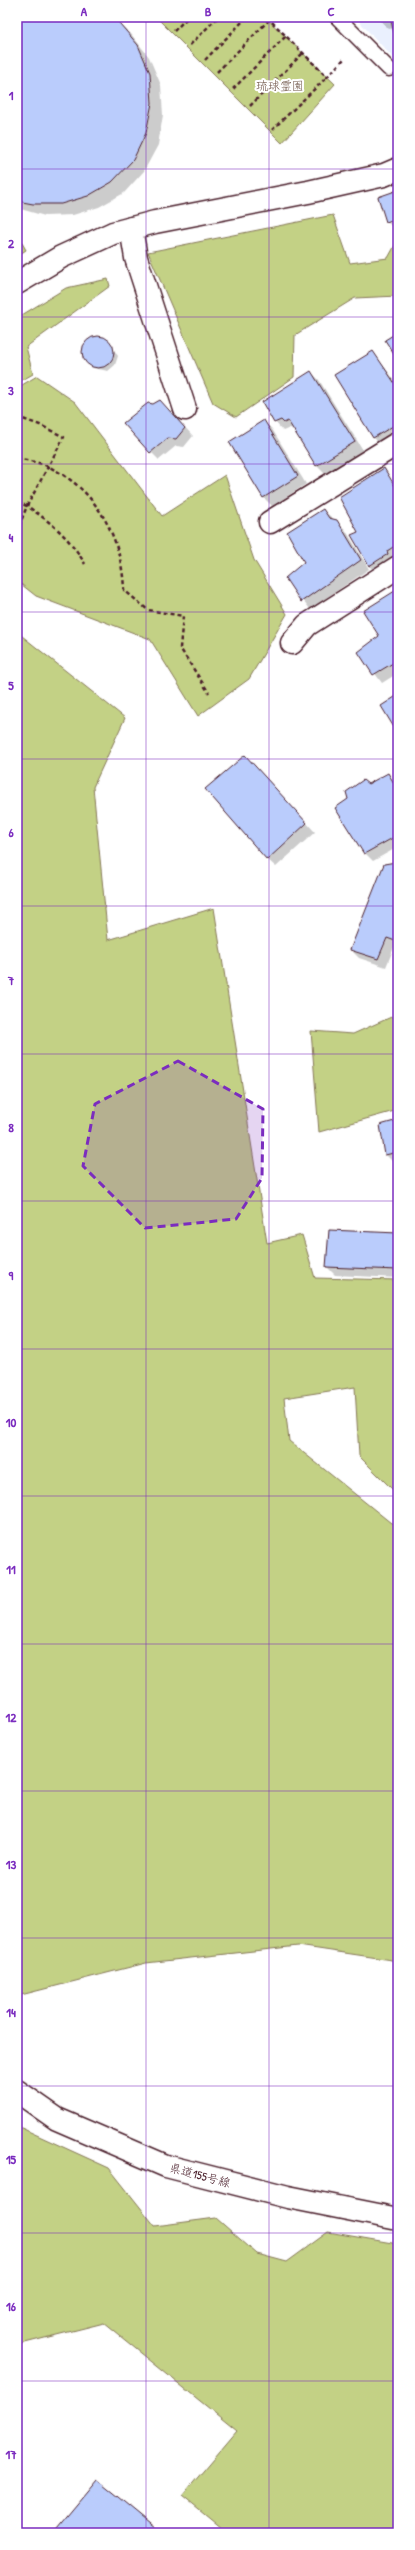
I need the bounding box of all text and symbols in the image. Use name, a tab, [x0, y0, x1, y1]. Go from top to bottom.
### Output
text: A	[81, 2, 88, 20]
text: B	[205, 2, 212, 20]
text: C	[327, 2, 335, 20]
park label: 琉球霊園	[256, 77, 304, 94]
text: 1	[9, 86, 14, 104]
text: 2	[8, 234, 15, 252]
text: 3	[8, 381, 14, 399]
text: 4	[9, 528, 14, 546]
text: 5	[8, 676, 14, 694]
text: 6	[8, 823, 14, 841]
text: 7	[7, 971, 15, 989]
text: 8	[8, 1118, 14, 1136]
text: 9	[9, 1266, 14, 1284]
text: 10	[6, 1413, 16, 1431]
text: 11	[6, 1560, 16, 1578]
text: 12	[6, 1708, 17, 1726]
text: 13	[6, 1855, 16, 1873]
text: 14	[6, 2003, 16, 2021]
text: 15	[6, 2150, 17, 2168]
street label: 県道155号線	[168, 2159, 232, 2191]
text: 16	[6, 2297, 17, 2315]
text: 17	[5, 2445, 17, 2463]

